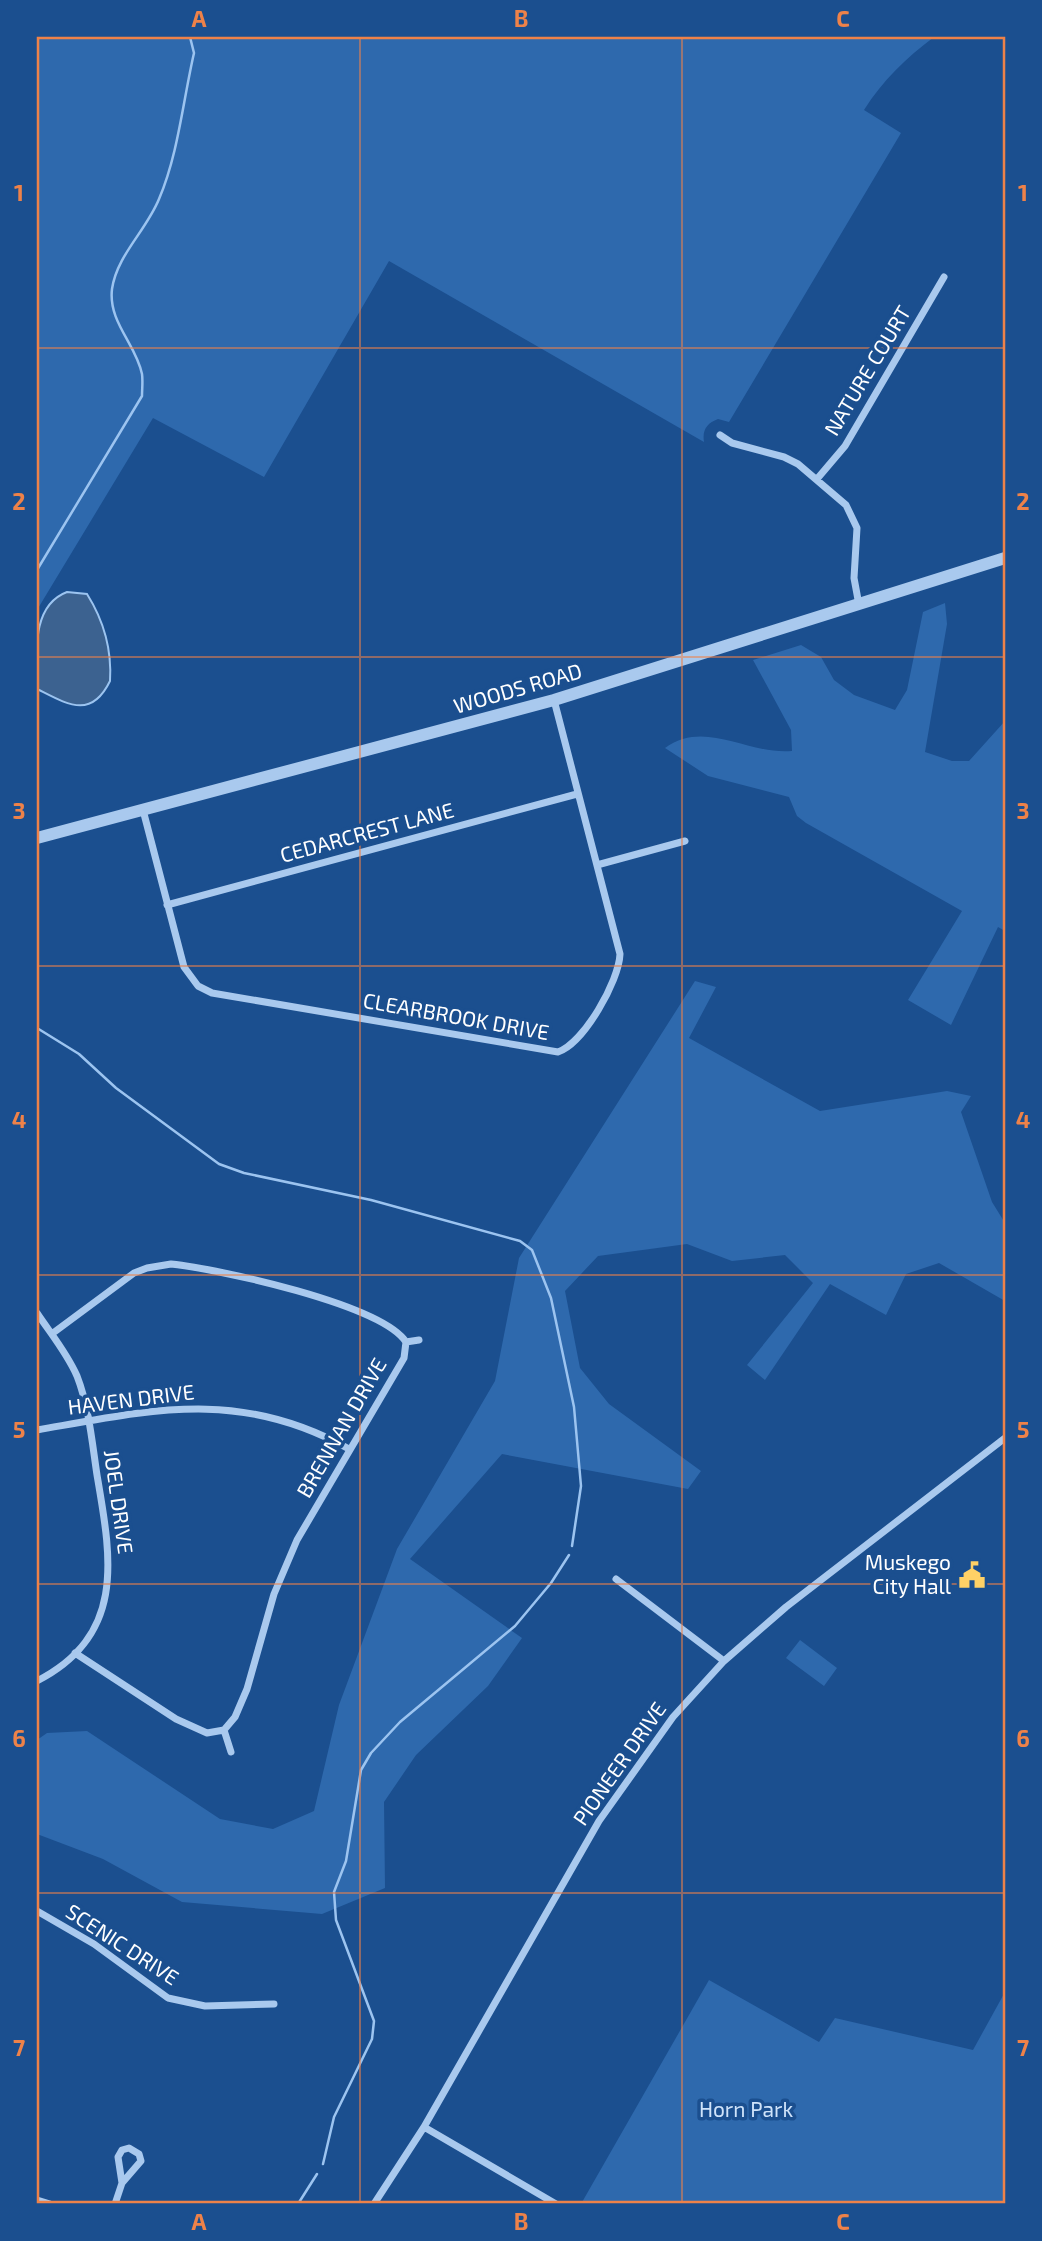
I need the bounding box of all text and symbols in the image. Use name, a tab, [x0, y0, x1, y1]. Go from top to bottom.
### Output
text: A	[191, 4, 207, 32]
text: B	[514, 4, 528, 32]
text: C	[836, 4, 850, 32]
text: 1	[14, 178, 24, 206]
text: 1	[1018, 178, 1028, 206]
street label: NATURE COURT	[818, 301, 915, 440]
text: 2	[12, 487, 26, 515]
text: 2	[1016, 487, 1030, 515]
street label: WOODS ROAD	[451, 657, 585, 718]
text: 3	[12, 796, 26, 824]
street label: CEDARCREST LANE	[277, 796, 456, 867]
text: 3	[1016, 796, 1030, 824]
street label: CLEARBROOK DRIVE	[361, 987, 551, 1044]
text: 4	[12, 1105, 26, 1133]
text: 4	[1016, 1105, 1030, 1133]
street label: BRENNAN DRIVE	[291, 1353, 391, 1501]
street label: HAVEN DRIVE	[66, 1378, 196, 1419]
text: 5	[13, 1415, 25, 1443]
text: 5	[1017, 1415, 1029, 1443]
street label: JOEL DRIVE	[100, 1448, 139, 1555]
place label: Muskego City Hall	[865, 1549, 952, 1598]
public building icon: Muskego City Hall	[957, 1560, 987, 1590]
street label: PIONEER DRIVE	[567, 1697, 671, 1830]
text: 6	[12, 1724, 26, 1752]
text: 6	[1016, 1724, 1030, 1752]
street label: SCENIC DRIVE	[62, 1898, 184, 1989]
text: 7	[13, 2033, 25, 2061]
text: 7	[1017, 2033, 1029, 2061]
park label: Horn Park	[699, 2096, 793, 2121]
text: A	[191, 2207, 207, 2235]
text: B	[514, 2207, 528, 2235]
text: C	[836, 2207, 850, 2235]

